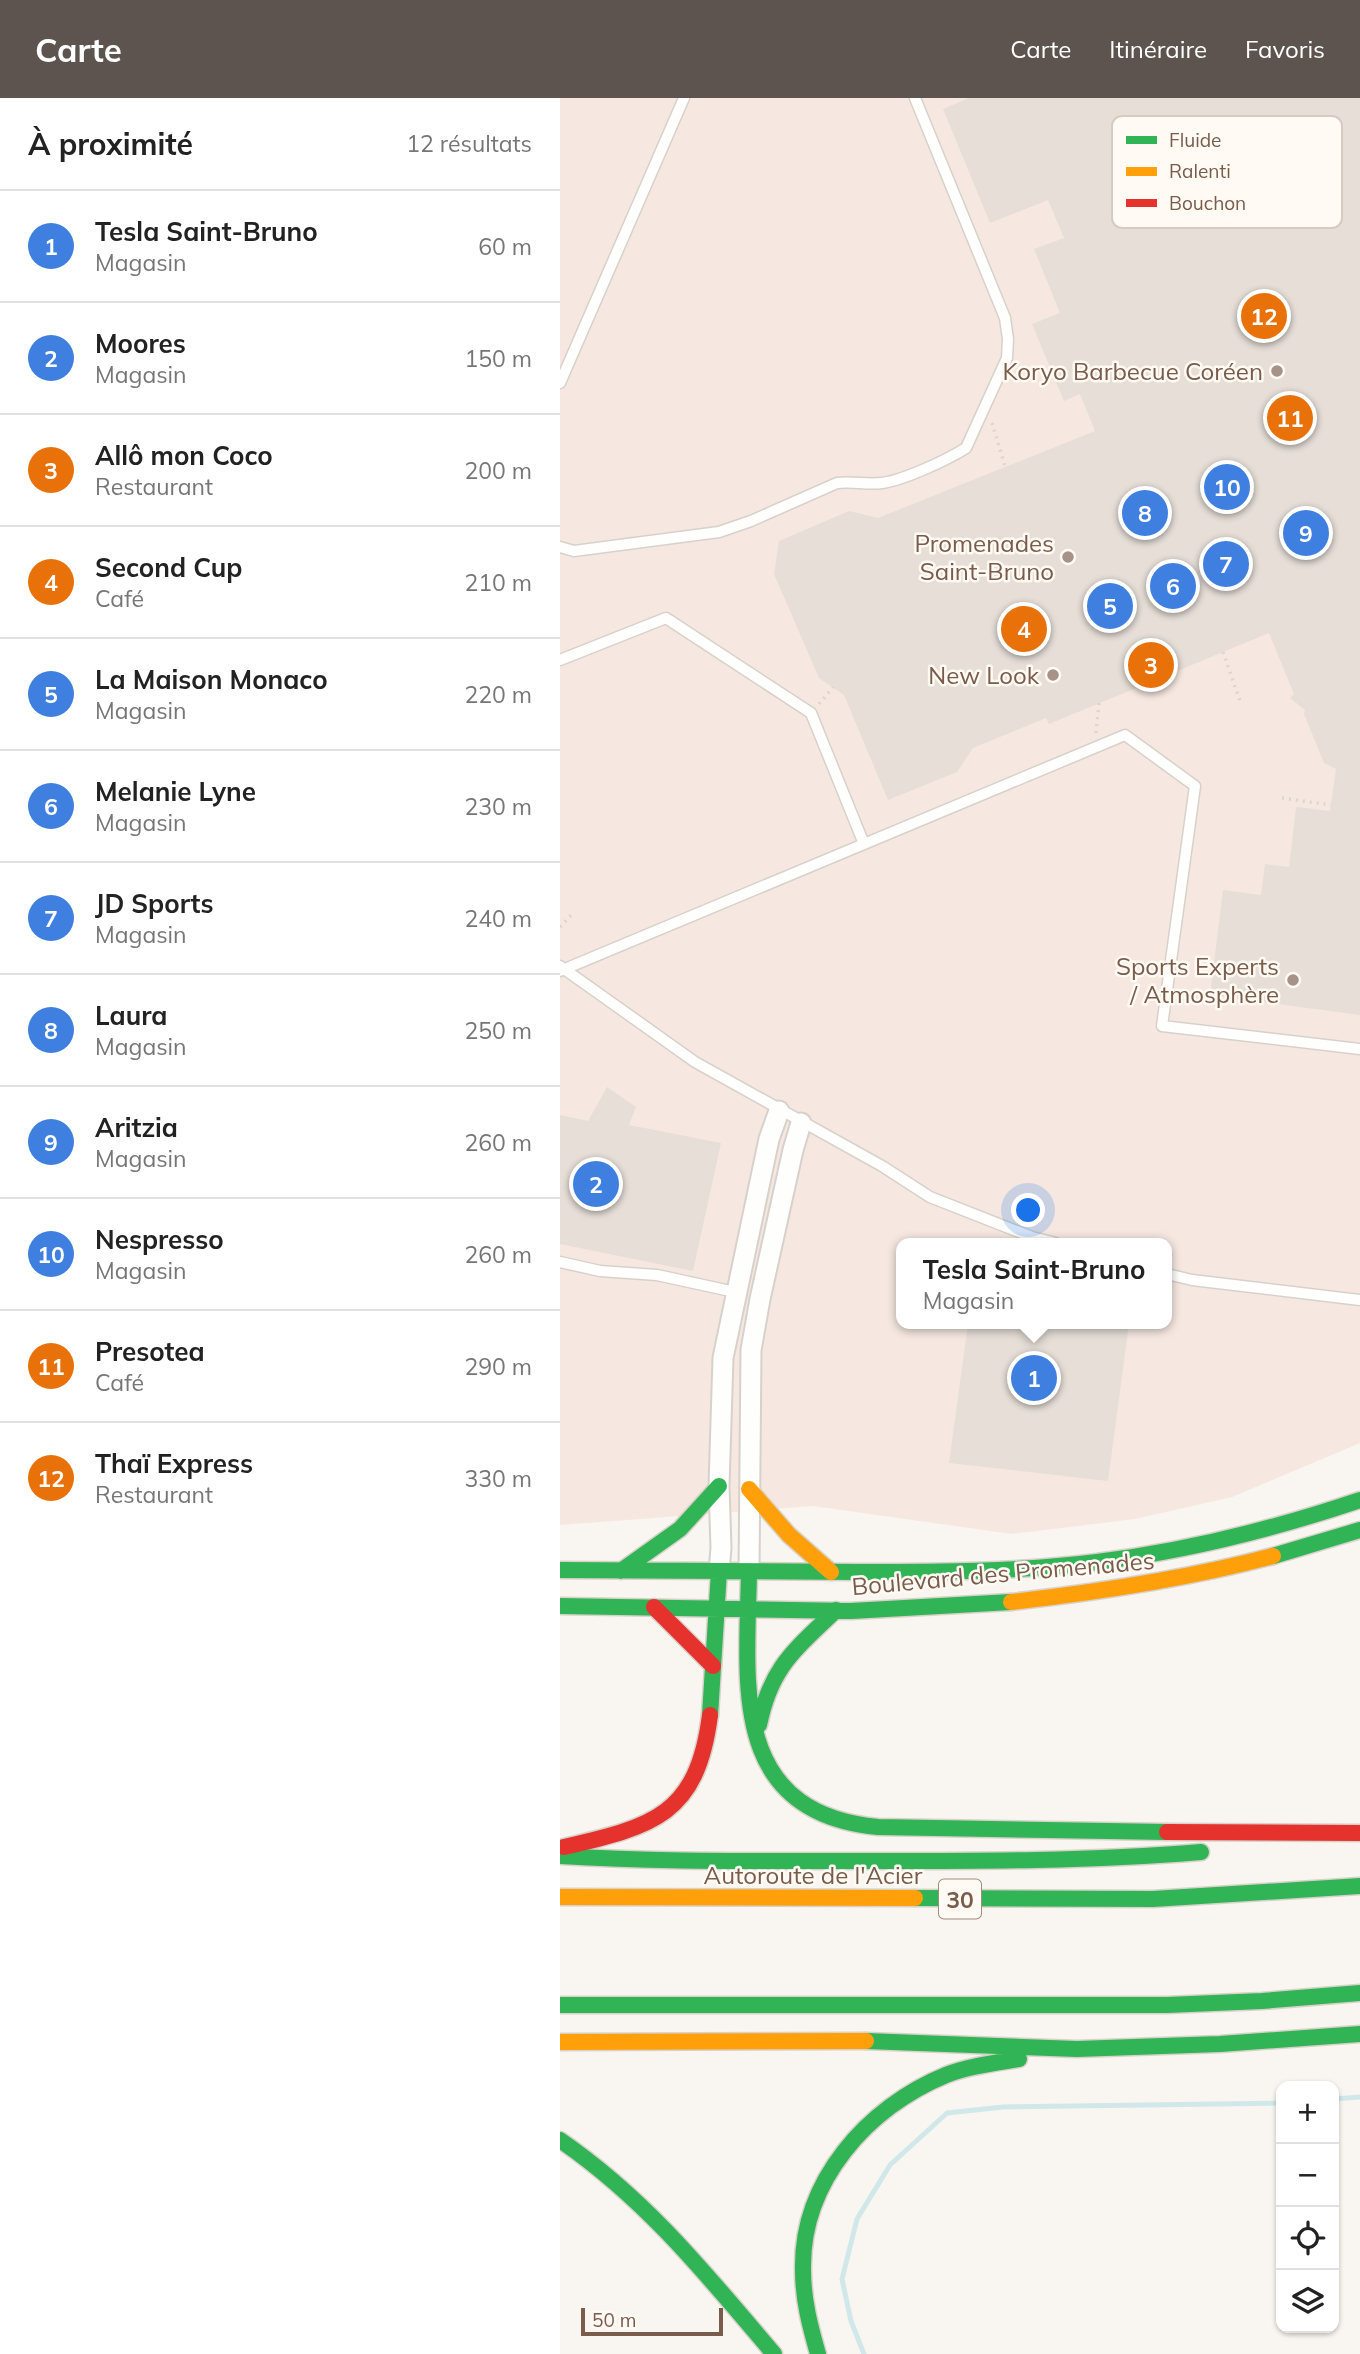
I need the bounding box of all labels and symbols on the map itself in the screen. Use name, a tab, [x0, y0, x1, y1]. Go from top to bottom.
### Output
legend	[1112, 116, 1342, 228]
text: Fluide	[1169, 128, 1221, 152]
text: Ralenti	[1169, 159, 1231, 183]
text: Bouchon	[1169, 191, 1246, 215]
pin: 12	[1241, 290, 1287, 342]
place label: Koryo Barbecue Coréen	[1002, 356, 1263, 386]
marker: Koryo Barbecue Coréen	[1269, 363, 1285, 379]
pin: 11	[1267, 392, 1313, 444]
pin: 10	[1204, 461, 1250, 513]
pin: 8	[1122, 487, 1168, 539]
pin: 9	[1283, 507, 1329, 559]
place label: Promenades Saint-Bruno	[914, 528, 1054, 586]
pin: 7	[1203, 538, 1249, 590]
marker: Promenades Saint-Bruno	[1060, 549, 1076, 565]
pin: 6	[1150, 560, 1196, 612]
pin: 5	[1087, 580, 1133, 632]
pin: 4	[1001, 603, 1047, 655]
pin: 3	[1128, 639, 1174, 691]
place label: New Look	[928, 660, 1040, 690]
marker: New Look	[1045, 667, 1061, 683]
place label: Sports Experts / Atmosphère	[1116, 951, 1279, 1009]
marker: Sports Experts / Atmosphère	[1285, 972, 1301, 988]
pin: 2	[573, 1158, 619, 1210]
your location	[1011, 1193, 1045, 1227]
pin: 1	[1011, 1352, 1057, 1404]
street label: Boulevard des Promenades	[850, 1545, 1156, 1601]
street label: Autoroute de l'Acier	[704, 1860, 923, 1890]
road number: 30	[939, 1880, 981, 1918]
scale bar	[581, 2305, 723, 2337]

